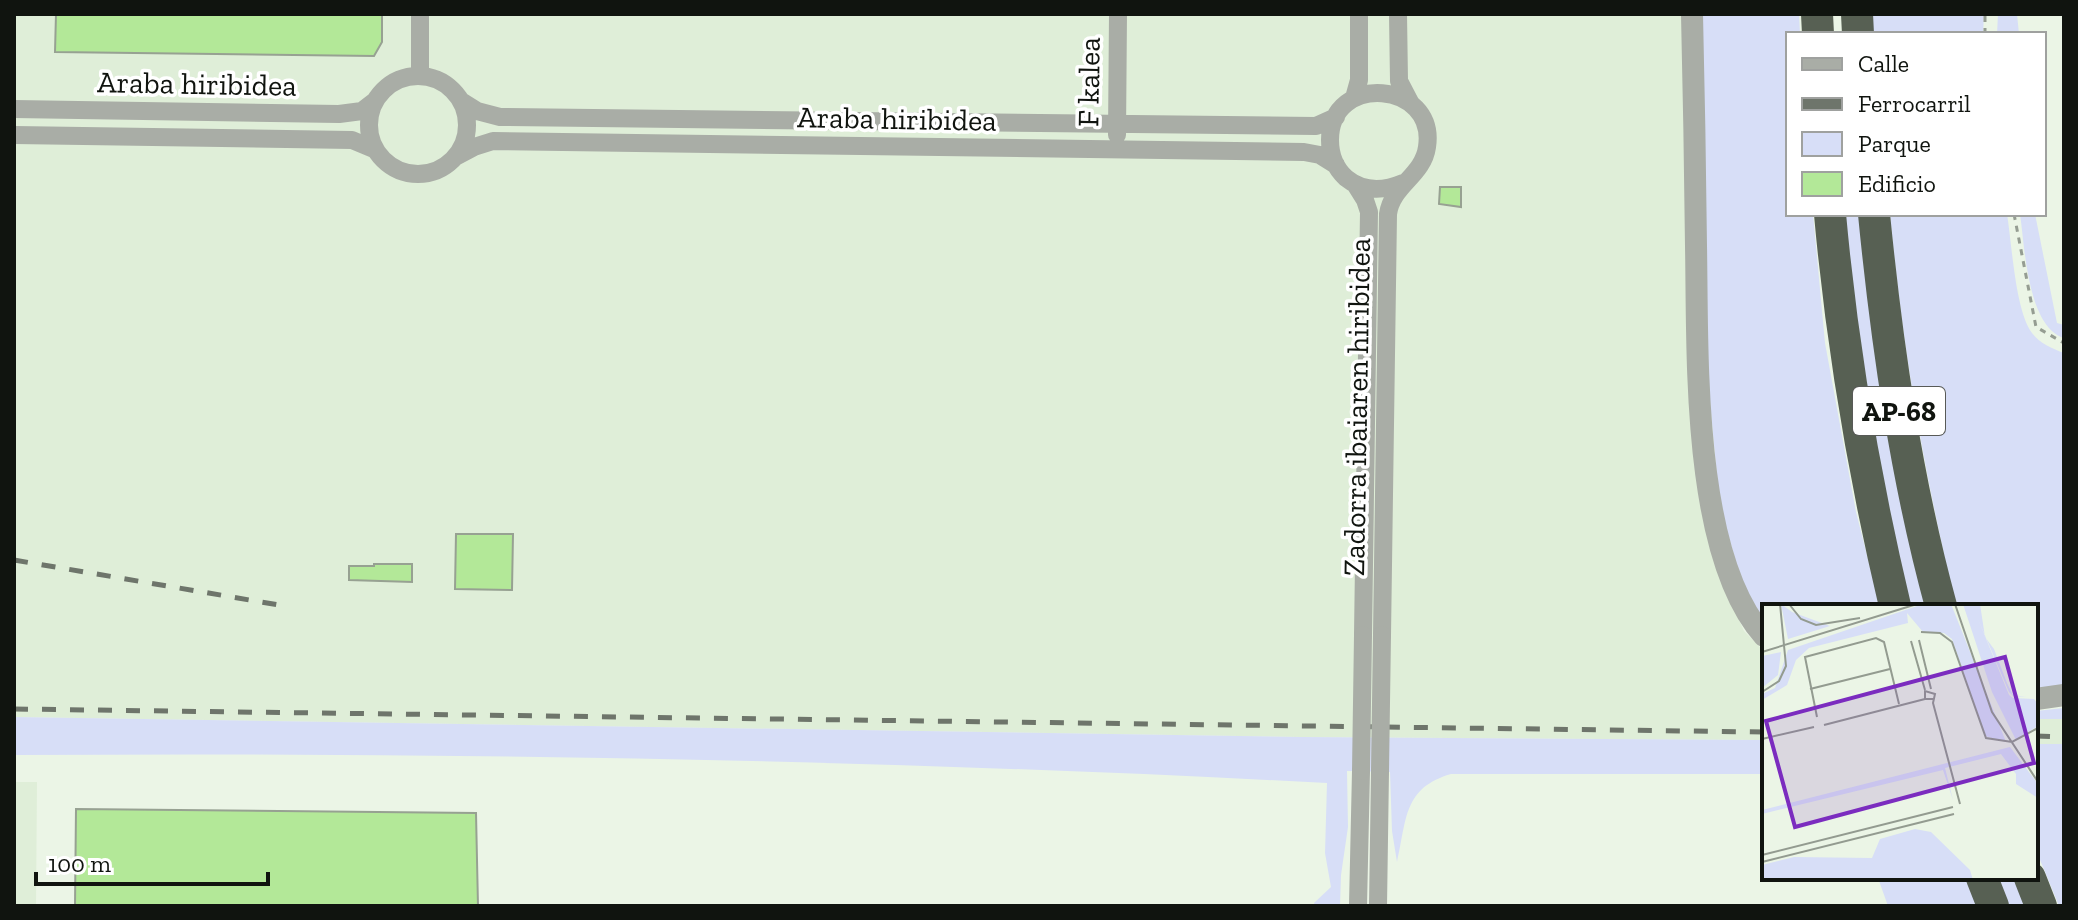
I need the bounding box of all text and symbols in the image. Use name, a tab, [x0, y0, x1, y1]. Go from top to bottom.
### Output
legend	[1786, 32, 2046, 216]
street label: F kalea	[1070, 37, 1108, 127]
text: Calle	[1858, 49, 1909, 78]
street label: Araba hiribidea	[97, 64, 297, 104]
text: Ferrocarril	[1858, 89, 1971, 118]
street label: Araba hiribidea	[797, 99, 997, 139]
text: Parque	[1858, 129, 1931, 158]
text: Edificio	[1858, 169, 1936, 198]
street label: Zadorra ibaiaren hiribidea	[1336, 238, 1378, 576]
road number: AP-68	[1853, 387, 1945, 435]
inset map	[1762, 604, 2038, 880]
scale bar	[36, 836, 268, 886]
text: 100 m	[48, 849, 111, 878]

